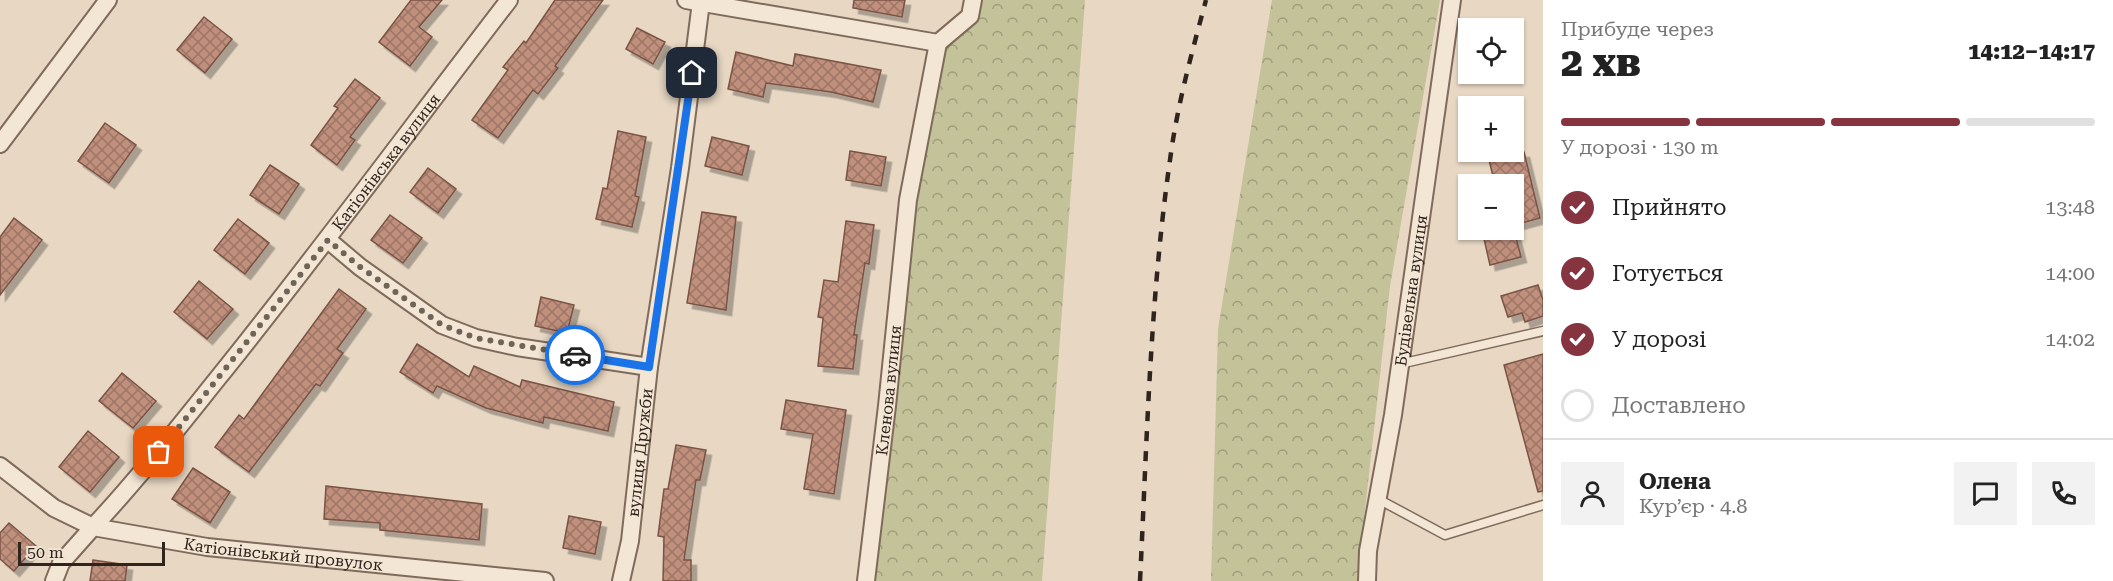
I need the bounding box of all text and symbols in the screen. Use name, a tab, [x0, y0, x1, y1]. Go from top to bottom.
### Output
text: Прибуде через	[1561, 17, 1714, 41]
map controls	[1458, 18, 1524, 240]
button: locate	[1458, 18, 1524, 84]
text: 14:12–14:17	[1968, 39, 2095, 64]
text: 2 хв	[1561, 40, 1641, 86]
pin	[666, 47, 717, 98]
icon: home	[675, 56, 708, 89]
street label: Катіонівська вулиця	[328, 90, 444, 234]
button: +	[1458, 96, 1524, 162]
text: У дорозі · 130 m	[1561, 135, 1719, 159]
button: −	[1458, 174, 1524, 240]
icon: check	[1561, 191, 1594, 224]
text: Прийнято	[1612, 195, 1727, 220]
text: 13:48	[2045, 195, 2095, 219]
street label: Будівельна вулиця	[1391, 214, 1431, 368]
icon: check	[1561, 257, 1594, 290]
text: Готується	[1612, 261, 1723, 286]
text: 14:00	[2045, 261, 2095, 285]
icon: check	[1561, 323, 1594, 356]
street label: Кленова вулиця	[872, 324, 905, 457]
courier	[545, 325, 605, 385]
text: У дорозі	[1612, 327, 1706, 352]
text: 14:02	[2045, 327, 2095, 351]
icon: car	[559, 339, 592, 372]
street label: вулиця Дружби	[624, 387, 657, 518]
text: Доставлено	[1612, 393, 1746, 418]
pin	[133, 426, 184, 477]
icon: bag	[142, 435, 175, 468]
button: person	[1561, 462, 1624, 525]
button: chat	[1954, 462, 2017, 525]
button: phone	[2032, 462, 2095, 525]
text: Олена	[1639, 469, 1711, 494]
text: Кур’єр · 4.8	[1639, 494, 1748, 518]
street label: Катіонівський провулок	[182, 534, 384, 575]
scale bar	[18, 539, 165, 566]
text: 50 m	[27, 543, 64, 562]

